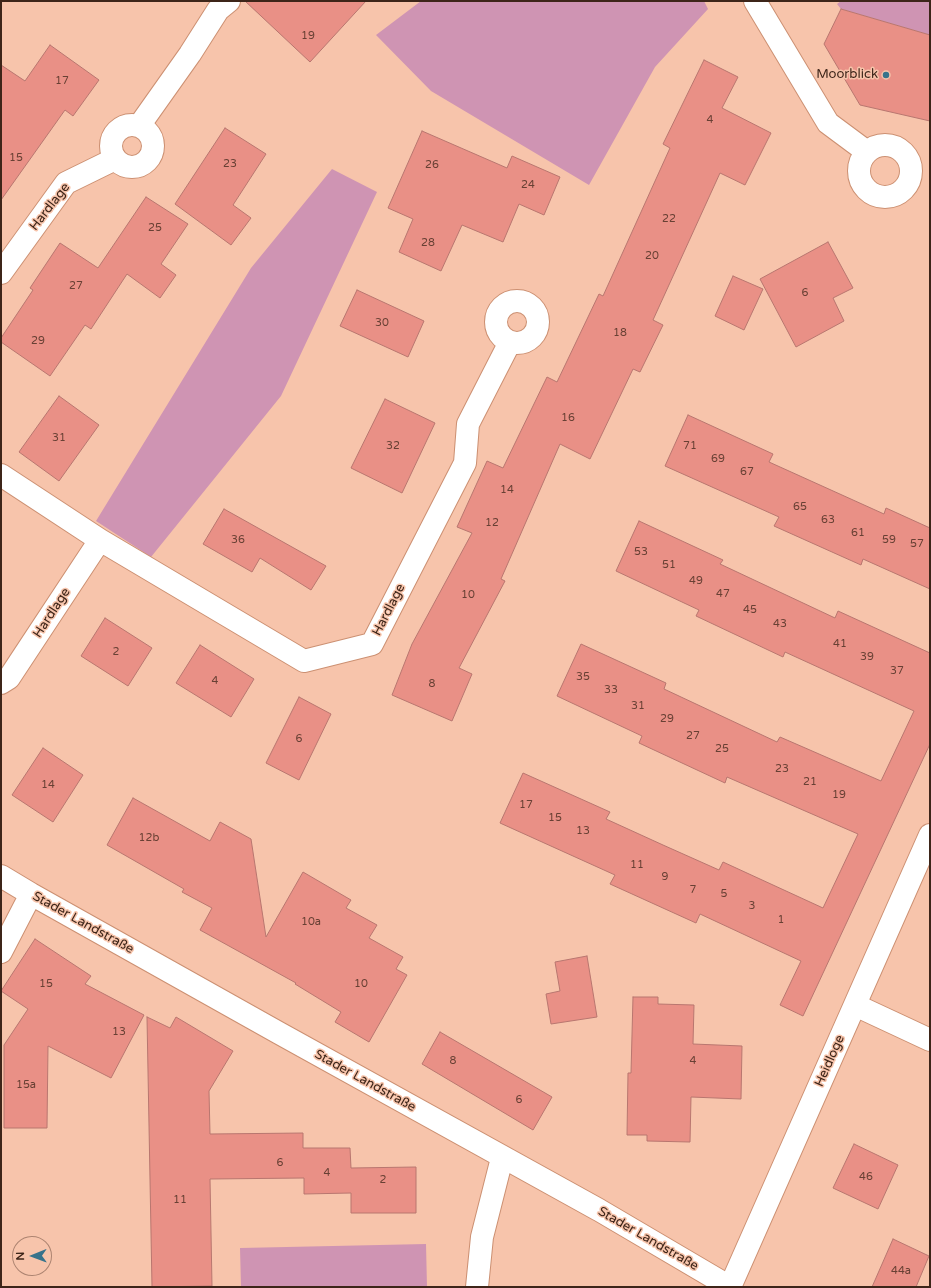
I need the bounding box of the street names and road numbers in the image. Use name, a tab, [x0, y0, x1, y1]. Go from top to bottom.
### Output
street label: Hardlage	[27, 180, 73, 234]
street label: Hardlage	[369, 581, 409, 639]
street label: Hardlage	[30, 585, 74, 641]
street label: Stader Landstraße	[30, 889, 136, 957]
street label: Heidloge	[812, 1033, 848, 1089]
street label: Stader Landstraße	[312, 1047, 418, 1115]
street label: Stader Landstraße	[595, 1204, 701, 1274]

